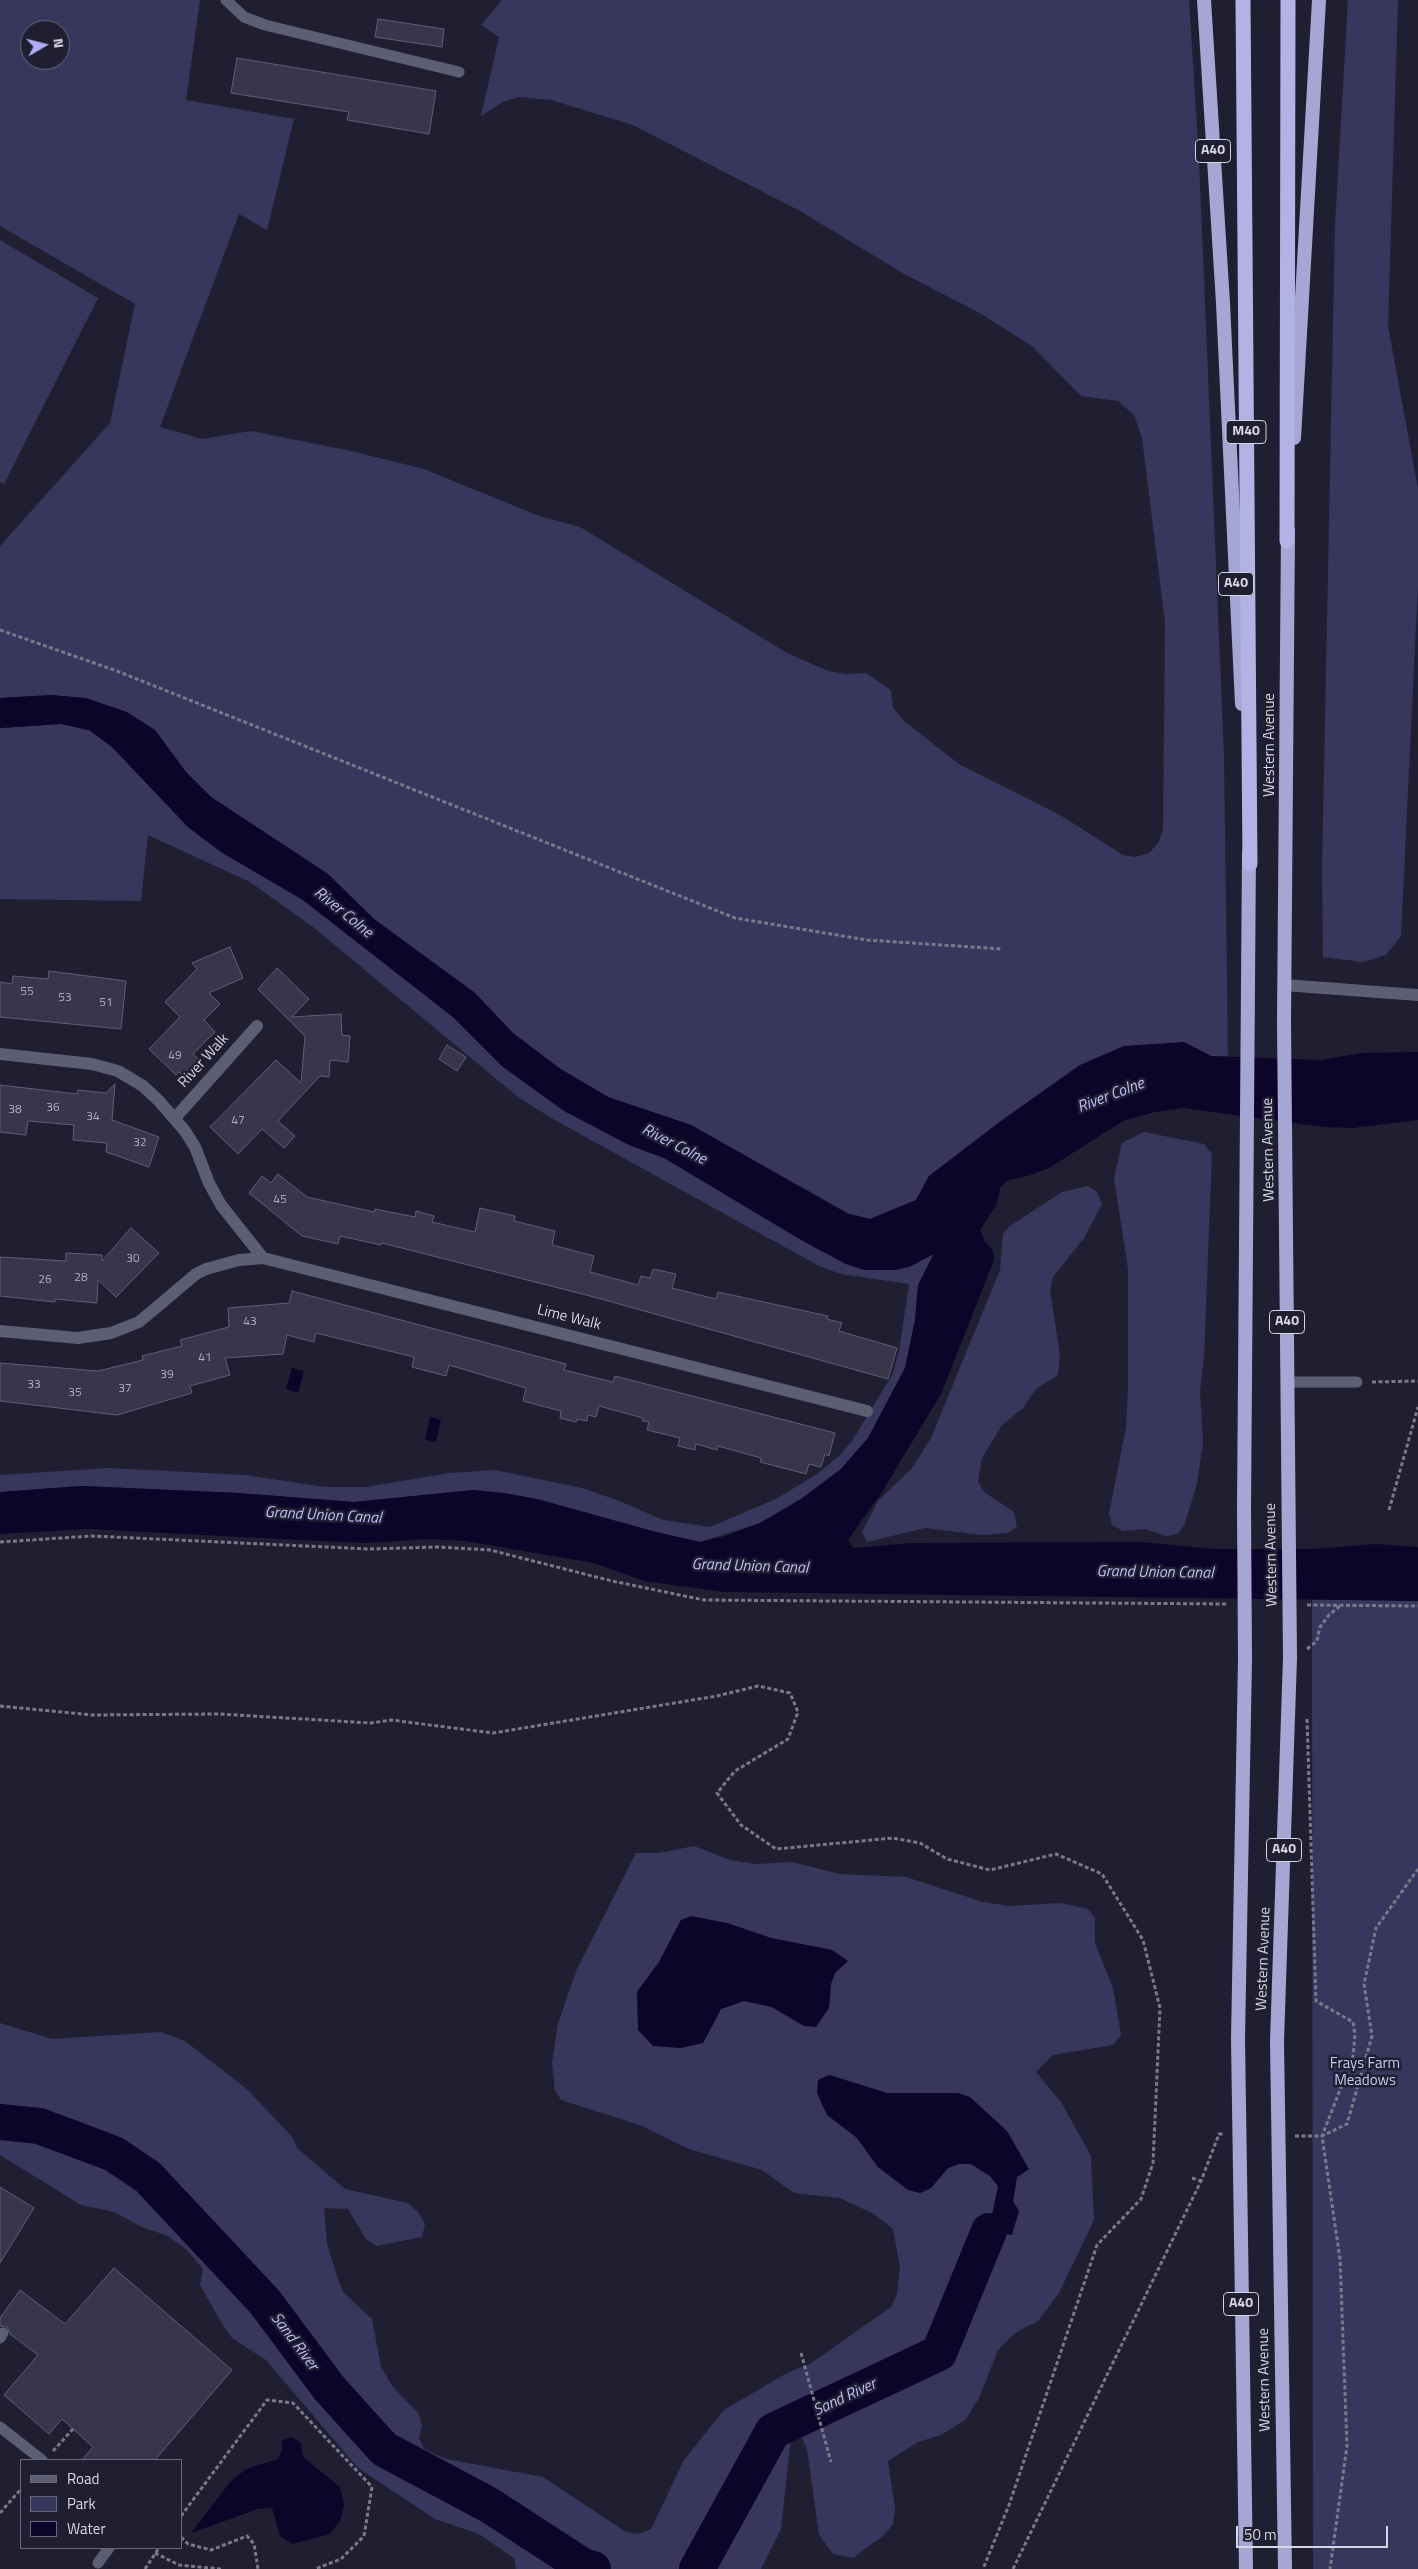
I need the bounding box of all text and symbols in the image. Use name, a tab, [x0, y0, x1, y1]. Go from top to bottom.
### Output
north arrow	[20, 20, 70, 70]
text: N	[48, 37, 70, 49]
road number: A40	[1196, 140, 1230, 162]
road number: M40	[1226, 421, 1266, 444]
road number: A40	[1218, 572, 1254, 596]
street label: Western Avenue	[1261, 693, 1279, 797]
water label: River Colne	[310, 884, 376, 942]
house number: 55	[20, 985, 34, 999]
house number: 53	[58, 991, 72, 1005]
house number: 51	[99, 996, 113, 1010]
street label: River Walk	[175, 1030, 233, 1092]
house number: 49	[168, 1049, 182, 1063]
water label: River Colne	[1075, 1075, 1147, 1117]
street label: Western Avenue	[1259, 1098, 1279, 1202]
house number: 36	[46, 1101, 60, 1115]
house number: 38	[8, 1103, 22, 1117]
house number: 34	[86, 1110, 100, 1124]
house number: 47	[231, 1114, 245, 1128]
water label: River Colne	[638, 1121, 710, 1169]
house number: 32	[133, 1136, 147, 1150]
house number: 45	[273, 1193, 287, 1207]
house number: 30	[126, 1252, 140, 1266]
house number: 28	[74, 1271, 88, 1285]
house number: 26	[38, 1273, 52, 1287]
street label: Lime Walk	[535, 1301, 603, 1335]
road number: A40	[1270, 1310, 1304, 1334]
house number: 43	[243, 1315, 257, 1329]
house number: 41	[198, 1351, 212, 1365]
house number: 39	[160, 1368, 174, 1382]
house number: 33	[27, 1378, 41, 1392]
house number: 37	[118, 1382, 132, 1396]
house number: 35	[68, 1386, 82, 1400]
water label: Grand Union Canal	[264, 1503, 382, 1529]
street label: Western Avenue	[1262, 1503, 1282, 1607]
water label: Grand Union Canal	[691, 1555, 809, 1579]
water label: Grand Union Canal	[1096, 1562, 1214, 1584]
road number: A40	[1266, 1838, 1302, 1862]
street label: Western Avenue	[1253, 1907, 1275, 2011]
park label: Frays Farm Meadows	[1330, 2055, 1400, 2090]
road number: A40	[1224, 2292, 1258, 2316]
water label: Sand River	[266, 2309, 322, 2375]
street label: Western Avenue	[1255, 2328, 1275, 2432]
water label: Sand River	[810, 2375, 880, 2421]
legend	[20, 2459, 182, 2549]
text: Road	[67, 2467, 99, 2490]
text: Park	[67, 2492, 96, 2515]
scale bar	[1238, 2516, 1390, 2548]
text: Water	[67, 2517, 106, 2540]
text: 50 m	[1244, 2523, 1277, 2546]

